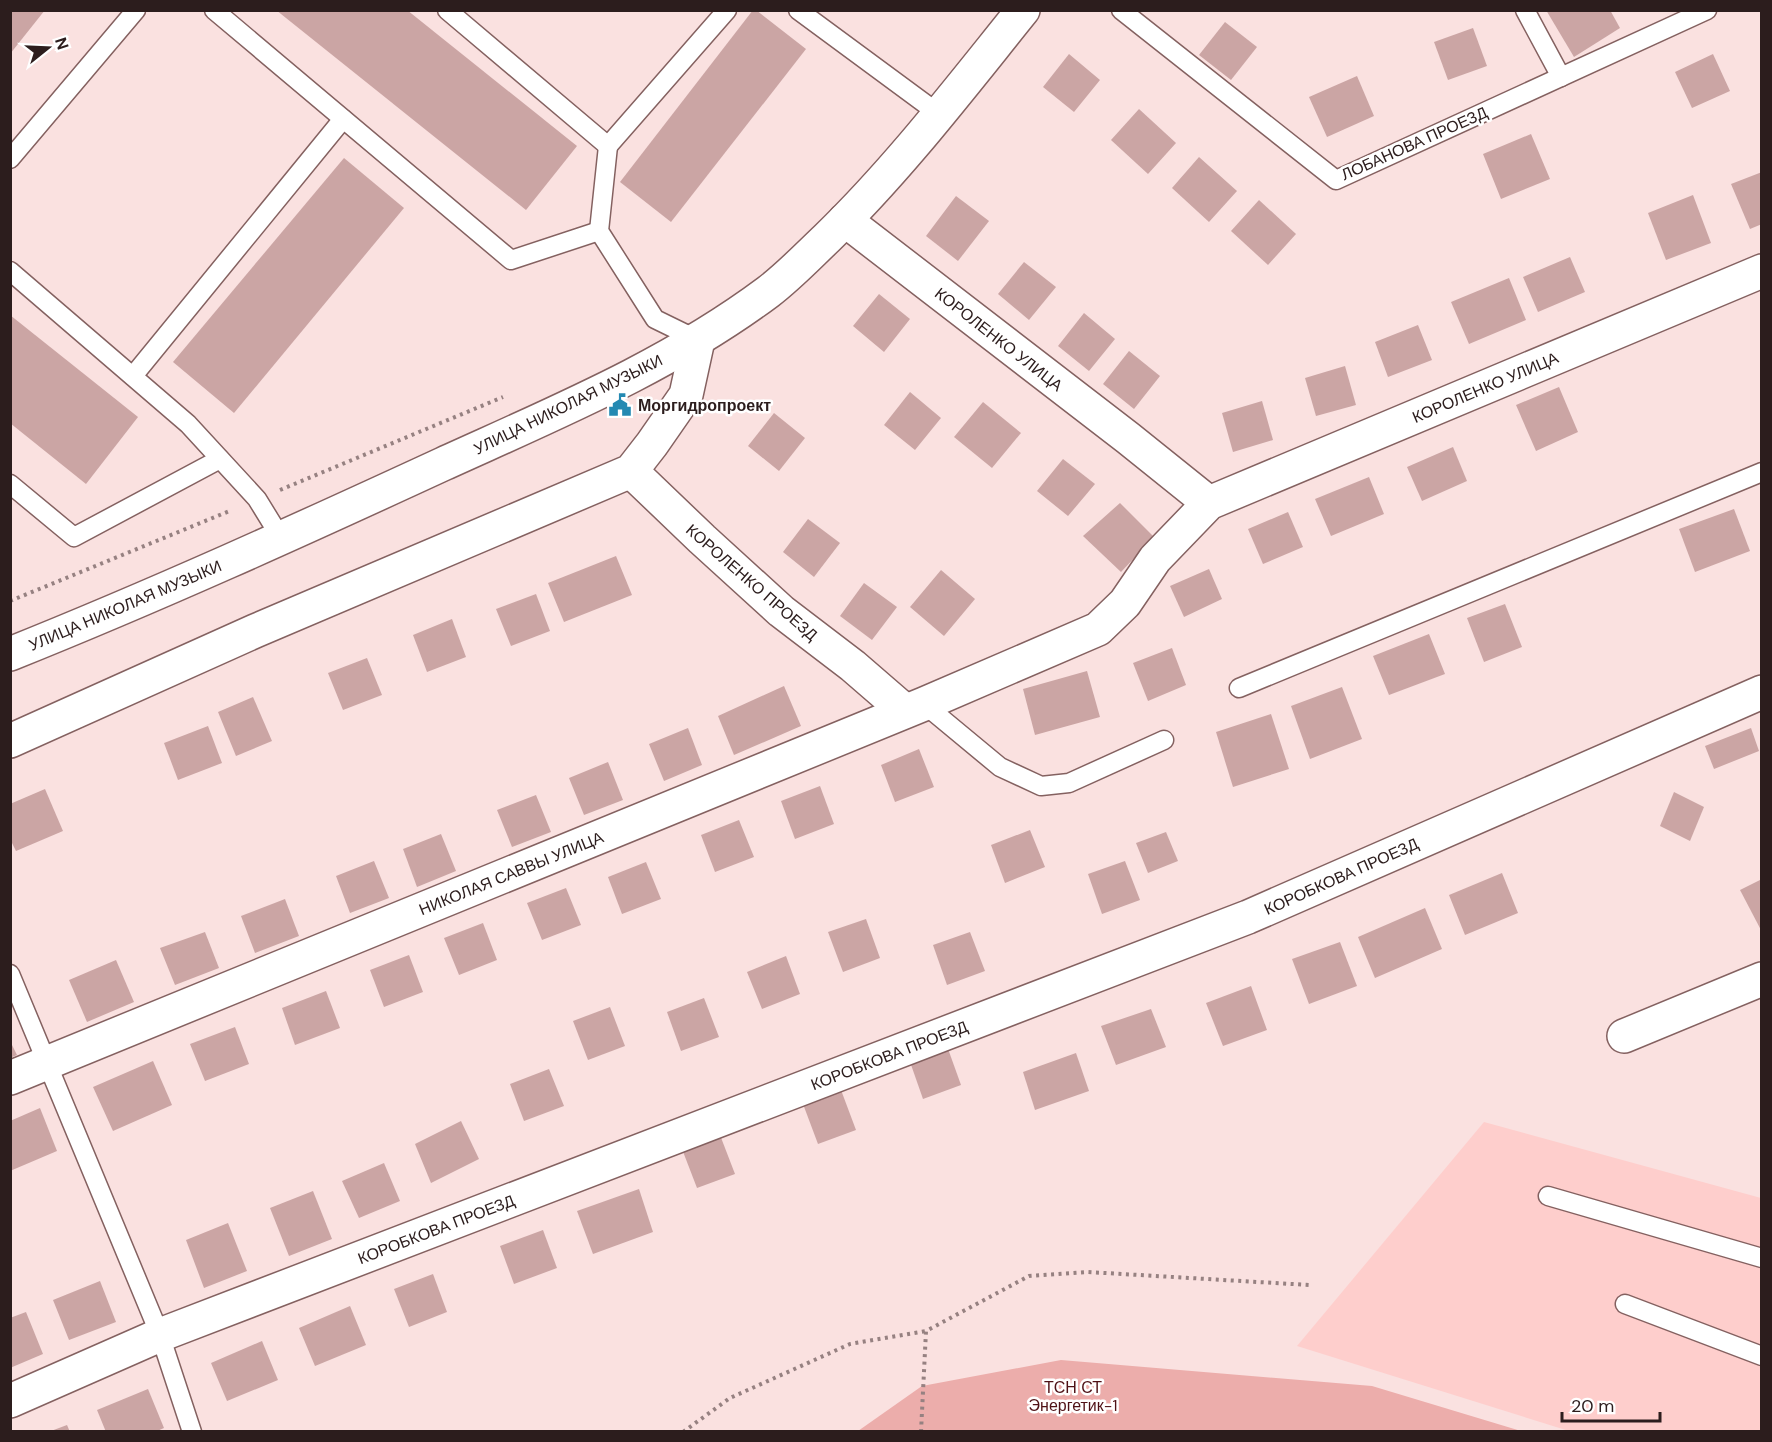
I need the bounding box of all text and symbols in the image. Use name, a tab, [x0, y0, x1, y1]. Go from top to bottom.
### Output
north arrow	[18, 18, 78, 78]
text: N	[50, 35, 74, 52]
street label: ЛОБАНОВА ПРОЕЗД	[1338, 102, 1491, 185]
street label: КОРОЛЕНКО УЛИЦА	[930, 283, 1067, 396]
street label: КОРОЛЕНКО УЛИЦА	[1409, 347, 1562, 428]
street label: УЛИЦА НИКОЛАЯ МУЗЫКИ	[470, 350, 666, 459]
public building icon: Моргидропроект	[607, 392, 633, 418]
place label: Моргидропроект	[638, 395, 771, 416]
street label: КОРОЛЕНКО ПРОЕЗД	[681, 519, 822, 645]
street label: УЛИЦА НИКОЛАЯ МУЗЫКИ	[26, 555, 225, 656]
street label: НИКОЛАЯ САВВЫ УЛИЦА	[416, 827, 607, 920]
street label: КОРОБКОВА ПРОЕЗД	[1261, 833, 1422, 920]
street label: КОРОБКОВА ПРОЕЗД	[808, 1016, 971, 1095]
street label: КОРОБКОВА ПРОЕЗД	[355, 1190, 518, 1269]
park label: ТСН СТ Энергетик-1	[1029, 1377, 1117, 1416]
scale bar	[1562, 1385, 1660, 1423]
text: 20 m	[1571, 1394, 1614, 1418]

